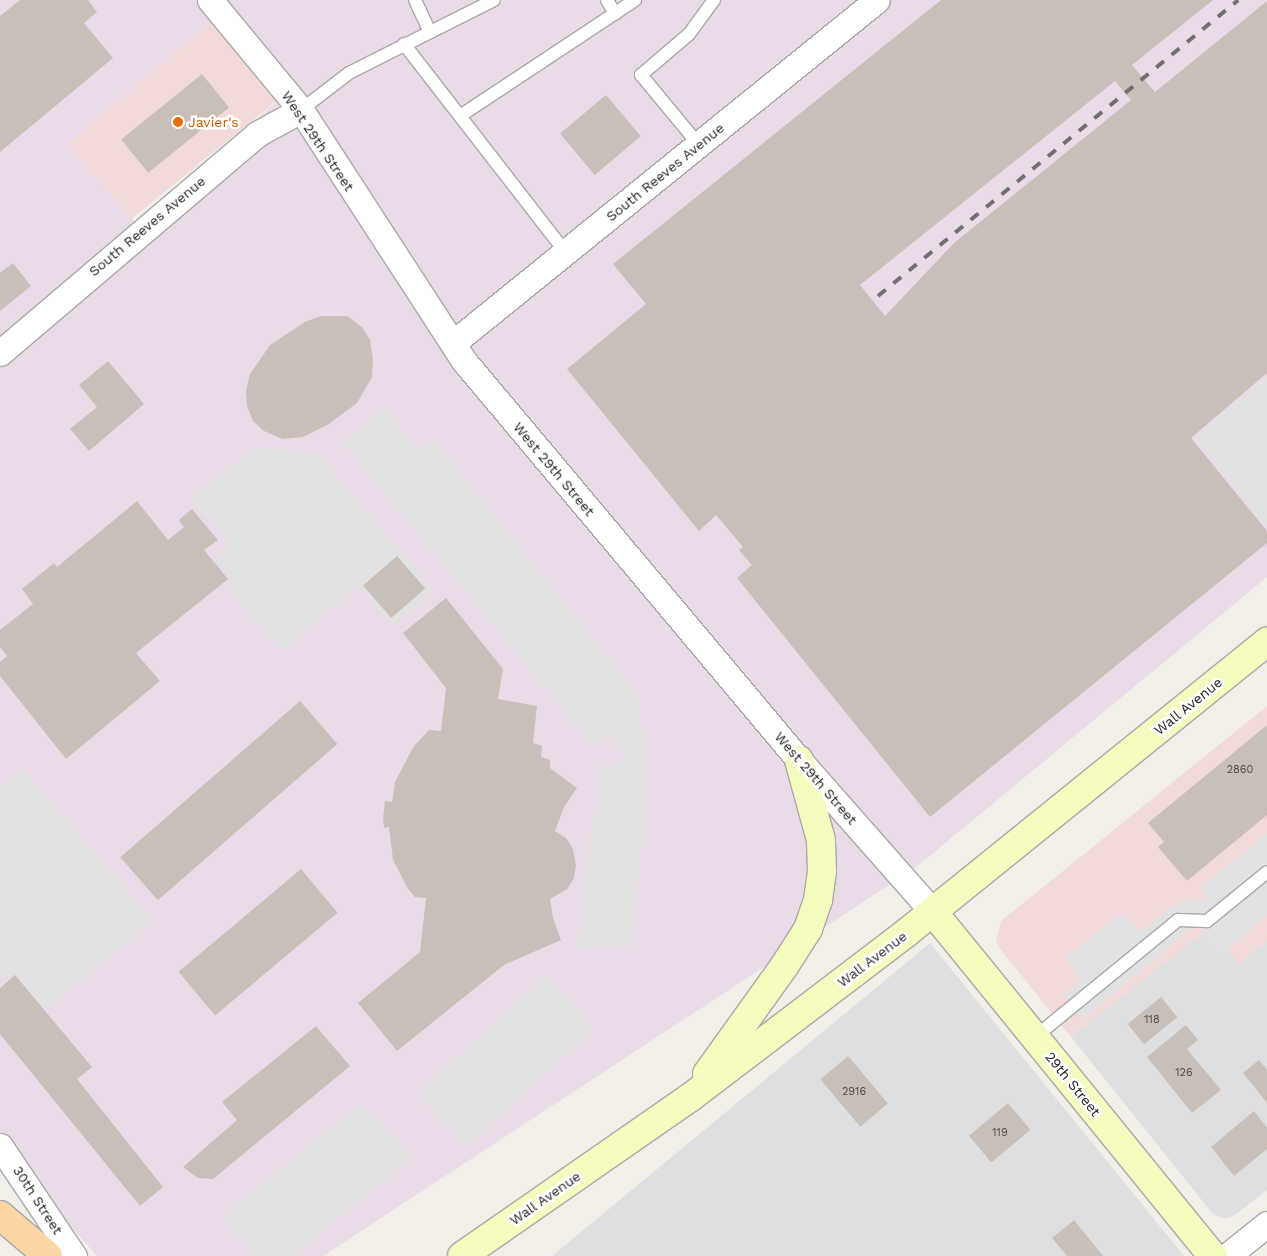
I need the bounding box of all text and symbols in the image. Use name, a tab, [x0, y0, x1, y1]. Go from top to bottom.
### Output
street label: West 29th Street	[278, 88, 358, 194]
place label: Javier's	[188, 114, 239, 130]
marker: Javier's	[172, 116, 184, 128]
street label: South Reeves Avenue	[602, 119, 728, 225]
street label: South Reeves Avenue	[85, 172, 209, 280]
street label: West 29th Street	[510, 419, 598, 519]
street label: Wall Avenue	[1150, 673, 1226, 739]
street label: West 29th Street	[771, 728, 861, 828]
house number: 2860	[1227, 763, 1253, 777]
street label: Wall Avenue	[834, 927, 910, 991]
house number: 118	[1144, 1013, 1160, 1027]
street label: 29th Street	[1042, 1048, 1104, 1120]
house number: 126	[1175, 1066, 1193, 1080]
house number: 2916	[842, 1085, 866, 1099]
house number: 119	[992, 1126, 1008, 1140]
street label: 30th Street	[10, 1163, 66, 1237]
street label: Wall Avenue	[506, 1167, 584, 1229]

